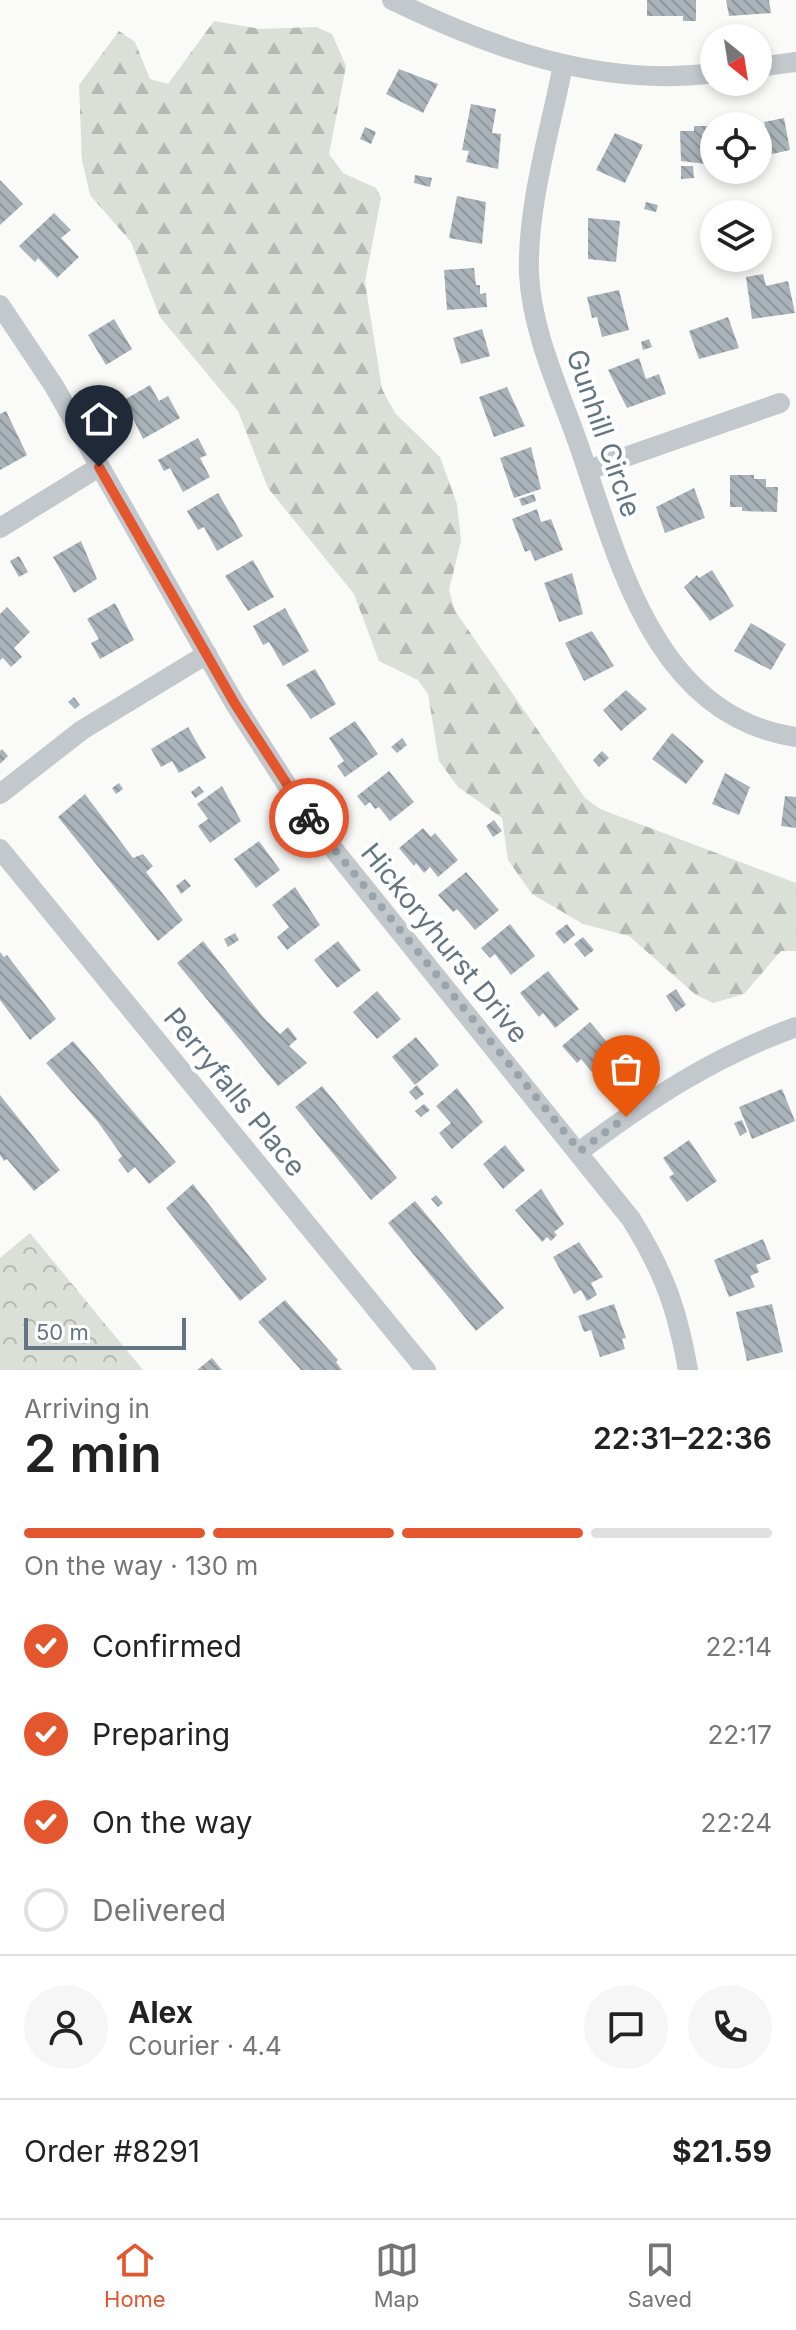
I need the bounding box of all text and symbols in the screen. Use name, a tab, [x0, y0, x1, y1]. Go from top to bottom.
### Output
north arrow	[700, 24, 772, 96]
map controls	[700, 24, 772, 272]
button: locate	[700, 112, 772, 184]
button: layers	[700, 200, 772, 272]
street label: Gunhill Circle	[559, 345, 649, 521]
pin	[65, 385, 133, 467]
icon: home	[77, 397, 121, 441]
courier	[269, 778, 349, 858]
icon: bike	[287, 796, 331, 840]
street label: Hickoryhurst Drive	[354, 836, 536, 1050]
street label: Perryfalls Place	[157, 1001, 313, 1183]
pin	[592, 1035, 660, 1117]
icon: bag	[604, 1047, 648, 1091]
scale bar	[24, 1314, 186, 1350]
text: 50 m	[36, 1319, 89, 1345]
text: Arriving in	[24, 1393, 150, 1424]
text: 22:31–22:36	[593, 1420, 772, 1456]
text: 2 min	[24, 1422, 162, 1485]
text: On the way · 130 m	[24, 1550, 258, 1581]
icon: check	[24, 1624, 68, 1668]
text: Confirmed	[92, 1628, 242, 1664]
text: 22:14	[705, 1631, 772, 1662]
icon: check	[24, 1712, 68, 1756]
text: Preparing	[92, 1716, 230, 1752]
text: 22:17	[708, 1719, 772, 1750]
icon: check	[24, 1800, 68, 1844]
text: On the way	[92, 1804, 252, 1840]
text: 22:24	[701, 1807, 772, 1838]
text: Delivered	[92, 1892, 226, 1928]
button: person	[24, 1985, 108, 2069]
button: chat	[584, 1985, 668, 2069]
button: phone	[688, 1985, 772, 2069]
text: Alex	[128, 1994, 193, 2030]
text: Courier · 4.4	[128, 2030, 282, 2061]
text: Order #8291	[24, 2133, 200, 2169]
text: $21.59	[672, 2133, 772, 2169]
tab: Home	[104, 2238, 166, 2312]
tab: Map	[374, 2238, 419, 2312]
tab: Saved	[628, 2238, 692, 2312]

